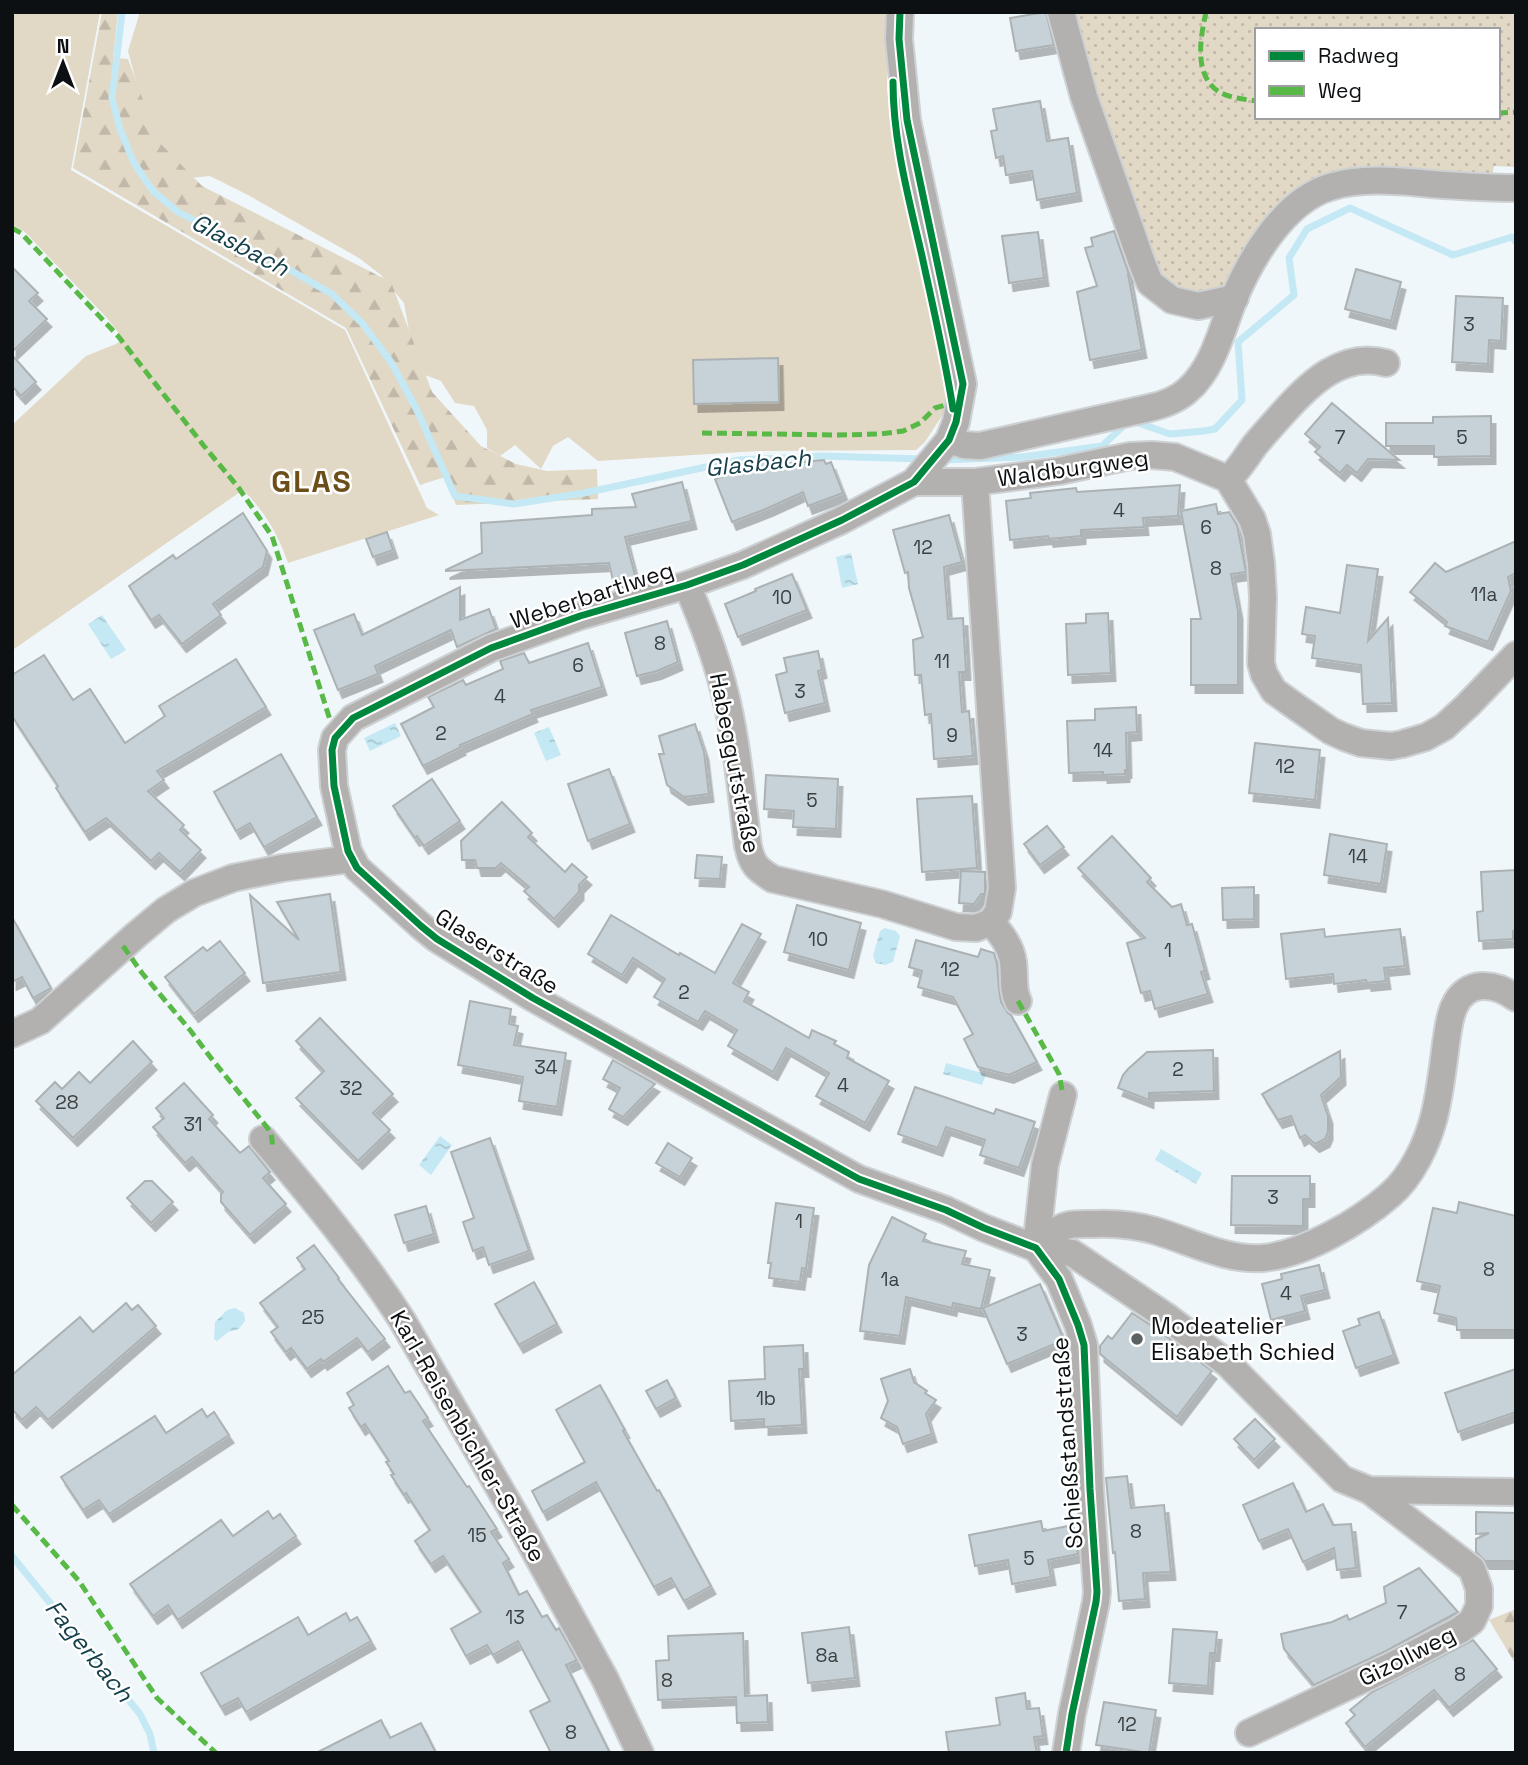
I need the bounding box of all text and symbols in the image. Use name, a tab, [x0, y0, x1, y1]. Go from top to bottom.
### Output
north arrow	[28, 28, 98, 98]
legend	[1255, 28, 1500, 119]
text: N	[57, 34, 69, 59]
text: Radweg	[1318, 42, 1399, 69]
text: Weg	[1318, 77, 1362, 104]
water label: Glasbach	[186, 206, 295, 284]
house number: 3	[1463, 312, 1475, 337]
house number: 7	[1335, 425, 1346, 450]
house number: 5	[1456, 425, 1468, 450]
water label: Glasbach	[704, 441, 814, 483]
street label: Waldburgweg	[996, 443, 1150, 493]
district label: GLAS	[271, 462, 353, 501]
house number: 4	[1113, 498, 1125, 523]
house number: 6	[1200, 515, 1212, 540]
house number: 12	[913, 535, 933, 560]
street label: Weberbartlweg	[507, 554, 677, 636]
house number: 8	[1210, 556, 1222, 581]
house number: 11a	[1471, 582, 1497, 607]
house number: 10	[772, 585, 792, 610]
house number: 8	[654, 631, 666, 656]
house number: 11	[934, 649, 950, 674]
house number: 6	[572, 653, 584, 678]
street label: Habeggutstraße	[703, 670, 767, 856]
house number: 3	[794, 679, 806, 704]
house number: 4	[494, 684, 506, 709]
house number: 2	[435, 721, 447, 746]
house number: 9	[946, 723, 958, 748]
house number: 14	[1093, 738, 1113, 763]
house number: 12	[1275, 754, 1295, 779]
house number: 5	[806, 788, 818, 813]
house number: 14	[1348, 844, 1368, 869]
street label: Glaserstraße	[430, 901, 564, 1001]
house number: 10	[808, 927, 828, 952]
house number: 1	[1164, 938, 1172, 963]
house number: 12	[940, 957, 960, 982]
house number: 2	[678, 980, 690, 1005]
house number: 34	[534, 1055, 558, 1080]
house number: 2	[1172, 1057, 1184, 1082]
house number: 4	[837, 1073, 849, 1098]
house number: 32	[340, 1076, 362, 1101]
house number: 28	[55, 1090, 79, 1115]
house number: 31	[183, 1112, 203, 1137]
house number: 3	[1267, 1185, 1279, 1210]
house number: 1	[795, 1209, 803, 1234]
house number: 8	[1483, 1257, 1495, 1282]
house number: 1a	[881, 1267, 900, 1292]
house number: 4	[1280, 1281, 1292, 1306]
house number: 25	[302, 1305, 324, 1330]
street label: Karl-Reisenbichler-Straße	[383, 1305, 553, 1567]
place label: Modeatelier Elisabeth Schied	[1151, 1311, 1335, 1367]
house number: 3	[1016, 1322, 1028, 1347]
marker: Modeatelier Elisabeth Schied	[1129, 1331, 1145, 1347]
street label: Schießstandstraße	[1045, 1336, 1089, 1550]
house number: 1b	[756, 1386, 776, 1411]
house number: 8	[1130, 1519, 1142, 1544]
house number: 15	[467, 1523, 487, 1548]
house number: 5	[1023, 1546, 1035, 1571]
water label: Fagerbach	[39, 1593, 141, 1709]
house number: 7	[1397, 1600, 1408, 1625]
house number: 13	[505, 1605, 525, 1630]
street label: Gizollweg	[1354, 1619, 1460, 1693]
house number: 8a	[816, 1643, 838, 1668]
house number: 8	[1454, 1662, 1466, 1687]
house number: 8	[661, 1668, 673, 1693]
house number: 12	[1117, 1712, 1137, 1737]
house number: 8	[565, 1720, 577, 1745]

